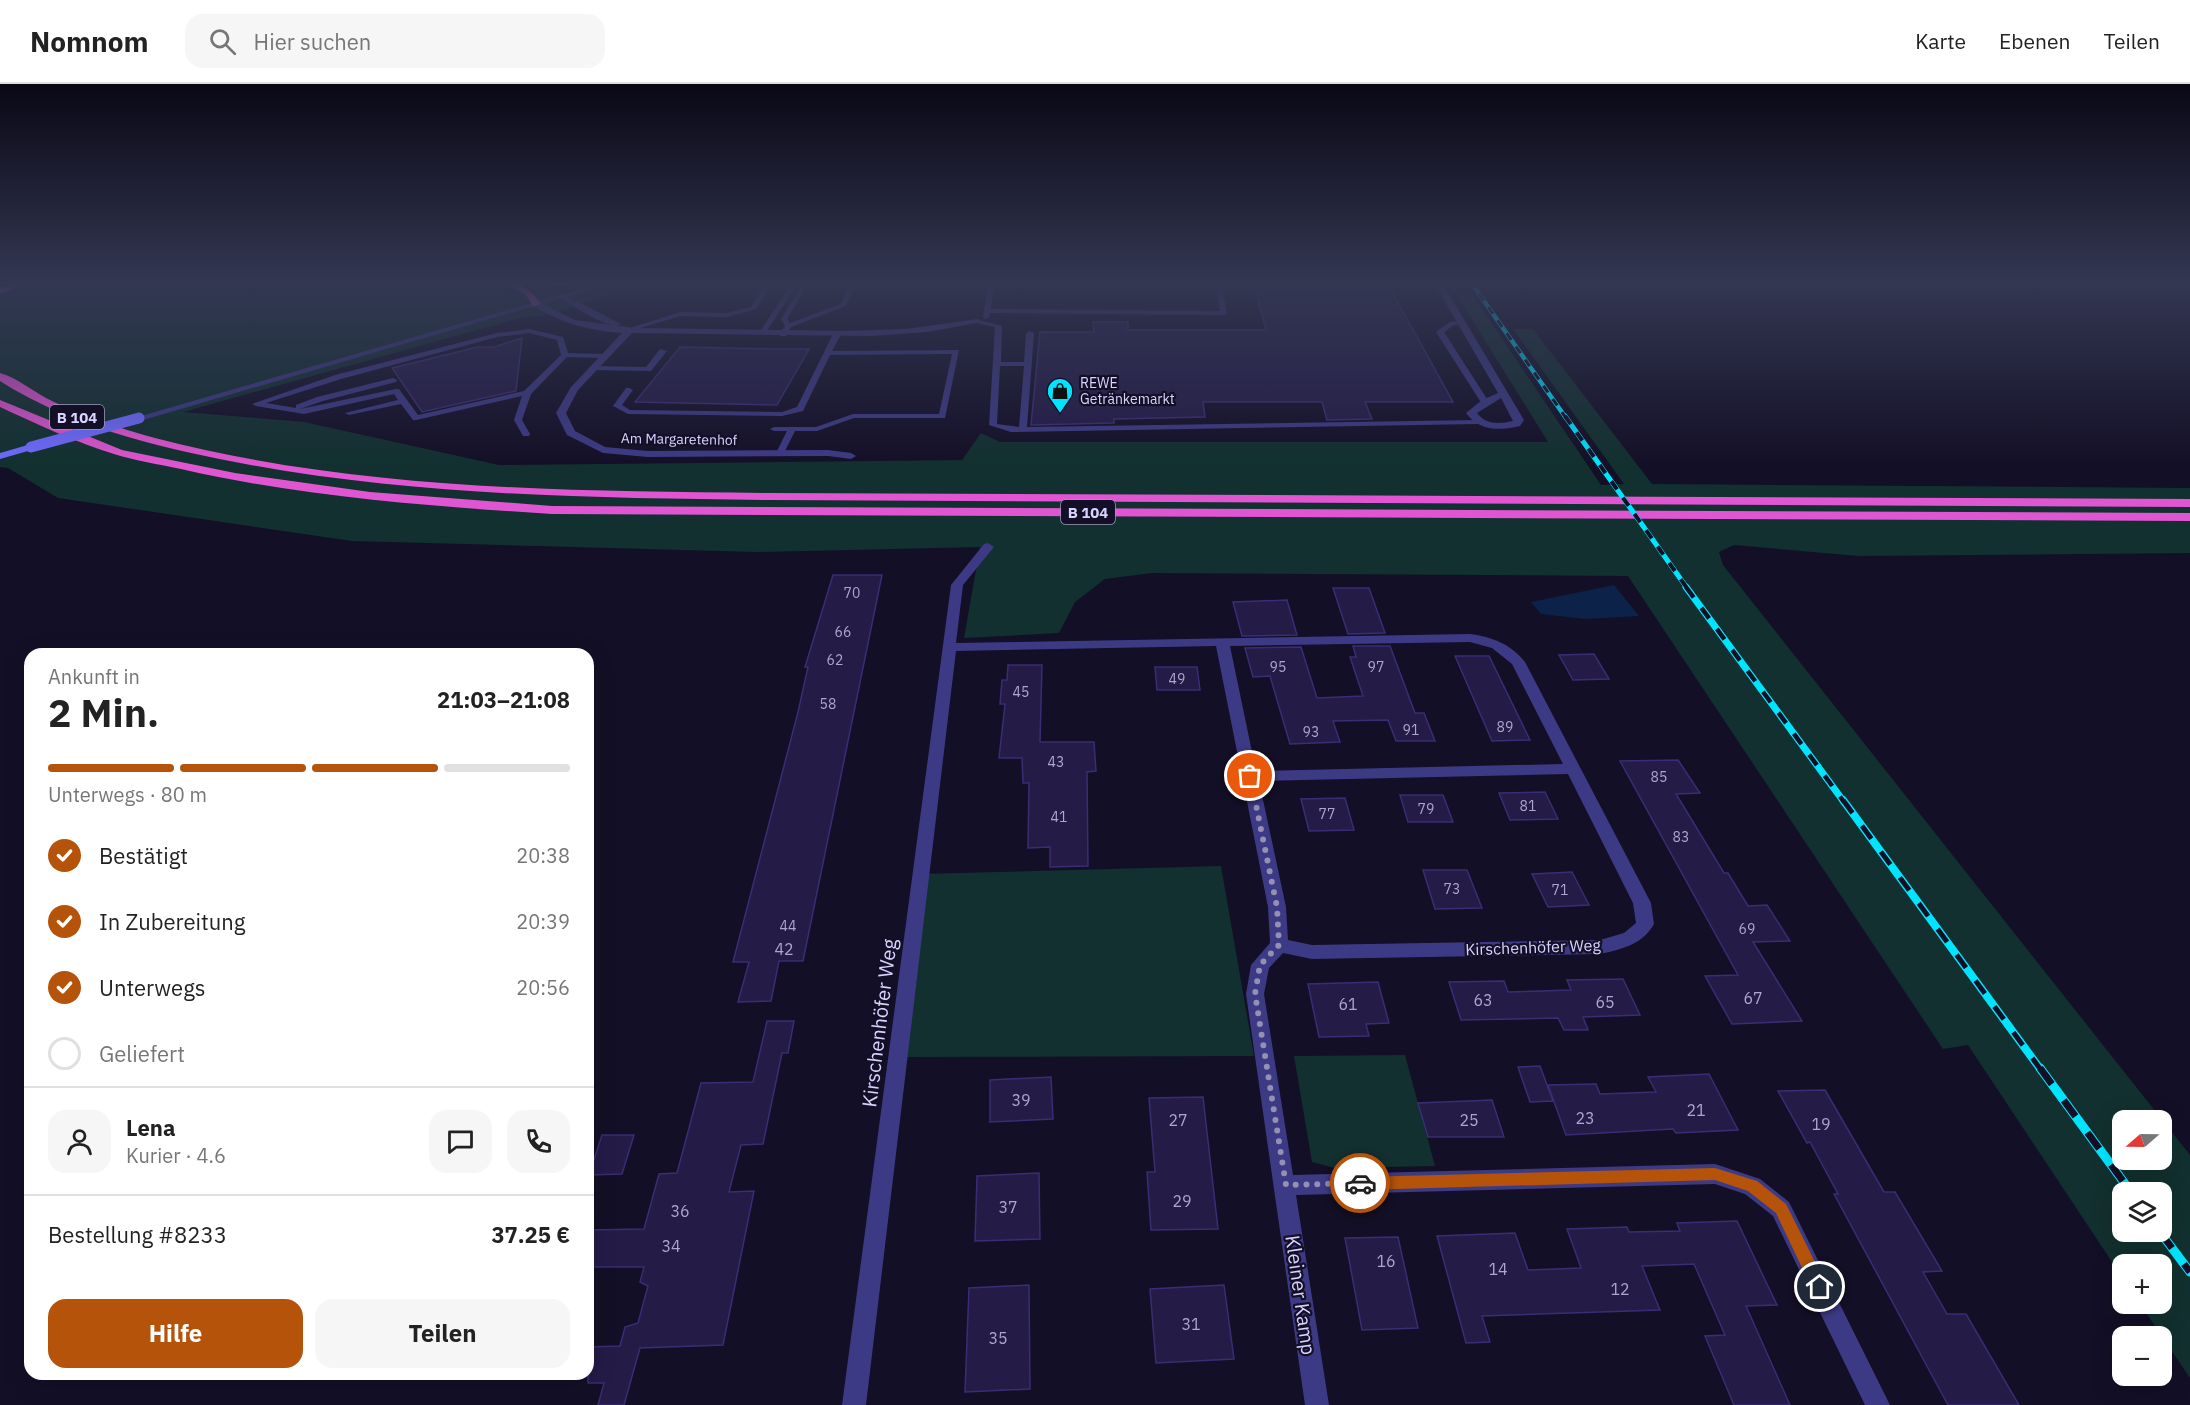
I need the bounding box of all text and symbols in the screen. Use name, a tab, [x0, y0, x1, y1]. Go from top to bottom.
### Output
search box	[185, 14, 605, 68]
text: Nomnom	[30, 23, 149, 60]
icon: search	[206, 25, 239, 58]
text: Hier suchen	[254, 27, 371, 56]
text: Karte	[1915, 27, 1966, 55]
text: Ebenen	[1999, 27, 2070, 55]
text: Teilen	[2103, 27, 2160, 55]
place label: REWE Getränkemarkt	[1080, 374, 1175, 408]
shop icon: REWE Getränkemarkt	[1045, 376, 1075, 414]
road number: B 104	[50, 405, 104, 429]
street label: Am Margaretenhof	[621, 429, 738, 449]
road number: B 104	[1061, 500, 1115, 524]
house number: 70	[844, 584, 860, 602]
house number: 66	[835, 623, 851, 641]
house number: 62	[827, 651, 843, 669]
house number: 95	[1270, 658, 1286, 676]
house number: 97	[1368, 658, 1384, 676]
text: Ankunft in	[48, 663, 140, 690]
house number: 49	[1169, 670, 1185, 688]
house number: 45	[1013, 683, 1029, 701]
text: 21:03–21:08	[437, 685, 570, 714]
text: 2 Min.	[48, 687, 159, 738]
house number: 58	[820, 695, 836, 713]
house number: 89	[1497, 718, 1513, 736]
house number: 91	[1403, 721, 1419, 739]
house number: 93	[1303, 723, 1319, 741]
pin	[1224, 750, 1275, 801]
house number: 43	[1048, 753, 1064, 771]
icon: bag	[1233, 759, 1266, 792]
house number: 85	[1651, 768, 1667, 786]
text: Unterwegs · 80 m	[48, 781, 207, 808]
house number: 81	[1520, 797, 1536, 815]
house number: 79	[1418, 800, 1434, 818]
house number: 77	[1319, 805, 1335, 823]
house number: 41	[1051, 808, 1067, 826]
house number: 83	[1673, 828, 1689, 846]
icon: check	[48, 839, 81, 872]
text: Bestätigt	[99, 841, 188, 870]
text: 20:38	[516, 842, 570, 869]
house number: 73	[1444, 880, 1460, 898]
house number: 71	[1552, 881, 1568, 899]
icon: check	[48, 905, 81, 938]
text: In Zubereitung	[99, 907, 245, 936]
text: 20:39	[516, 908, 570, 935]
house number: 44	[780, 917, 796, 935]
house number: 69	[1739, 920, 1755, 938]
street label: Kirschenhöfer Weg	[1465, 935, 1602, 959]
street label: Kirschenhöfer Weg	[855, 937, 903, 1109]
house number: 42	[774, 939, 794, 959]
icon: check	[48, 971, 81, 1004]
text: Unterwegs	[99, 973, 206, 1002]
text: 20:56	[516, 974, 570, 1001]
house number: 67	[1743, 988, 1763, 1008]
house number: 63	[1473, 990, 1493, 1010]
house number: 65	[1595, 992, 1615, 1012]
house number: 61	[1338, 994, 1358, 1014]
text: Geliefert	[99, 1039, 185, 1068]
house number: 39	[1011, 1090, 1031, 1110]
house number: 21	[1686, 1100, 1706, 1120]
house number: 23	[1575, 1108, 1595, 1128]
button: person	[48, 1110, 111, 1173]
button: chat	[429, 1110, 492, 1173]
button: phone	[507, 1110, 570, 1173]
house number: 27	[1168, 1110, 1188, 1130]
house number: 25	[1459, 1110, 1479, 1130]
north arrow	[2112, 1110, 2172, 1170]
map controls	[2112, 1110, 2172, 1386]
text: Lena	[126, 1113, 175, 1142]
house number: 19	[1811, 1114, 1831, 1134]
text: Kurier · 4.6	[126, 1142, 226, 1169]
courier	[1330, 1153, 1390, 1213]
icon: car	[1344, 1167, 1377, 1200]
button: layers	[2112, 1182, 2172, 1242]
house number: 29	[1172, 1191, 1192, 1211]
house number: 37	[998, 1197, 1018, 1217]
house number: 36	[670, 1201, 690, 1221]
text: Bestellung #8233	[48, 1220, 227, 1249]
text: 37.25 €	[491, 1220, 570, 1249]
street label: Kleiner Kamp	[1279, 1233, 1323, 1357]
house number: 34	[661, 1236, 681, 1256]
house number: 16	[1376, 1251, 1396, 1271]
button: +	[2112, 1254, 2172, 1314]
house number: 14	[1488, 1259, 1508, 1279]
pin	[1794, 1261, 1845, 1312]
icon: home	[1803, 1270, 1836, 1303]
house number: 12	[1610, 1279, 1630, 1299]
button: Hilfe	[48, 1299, 303, 1368]
button: Teilen	[315, 1299, 570, 1368]
house number: 31	[1181, 1314, 1201, 1334]
button: −	[2112, 1326, 2172, 1386]
house number: 35	[988, 1328, 1008, 1348]

